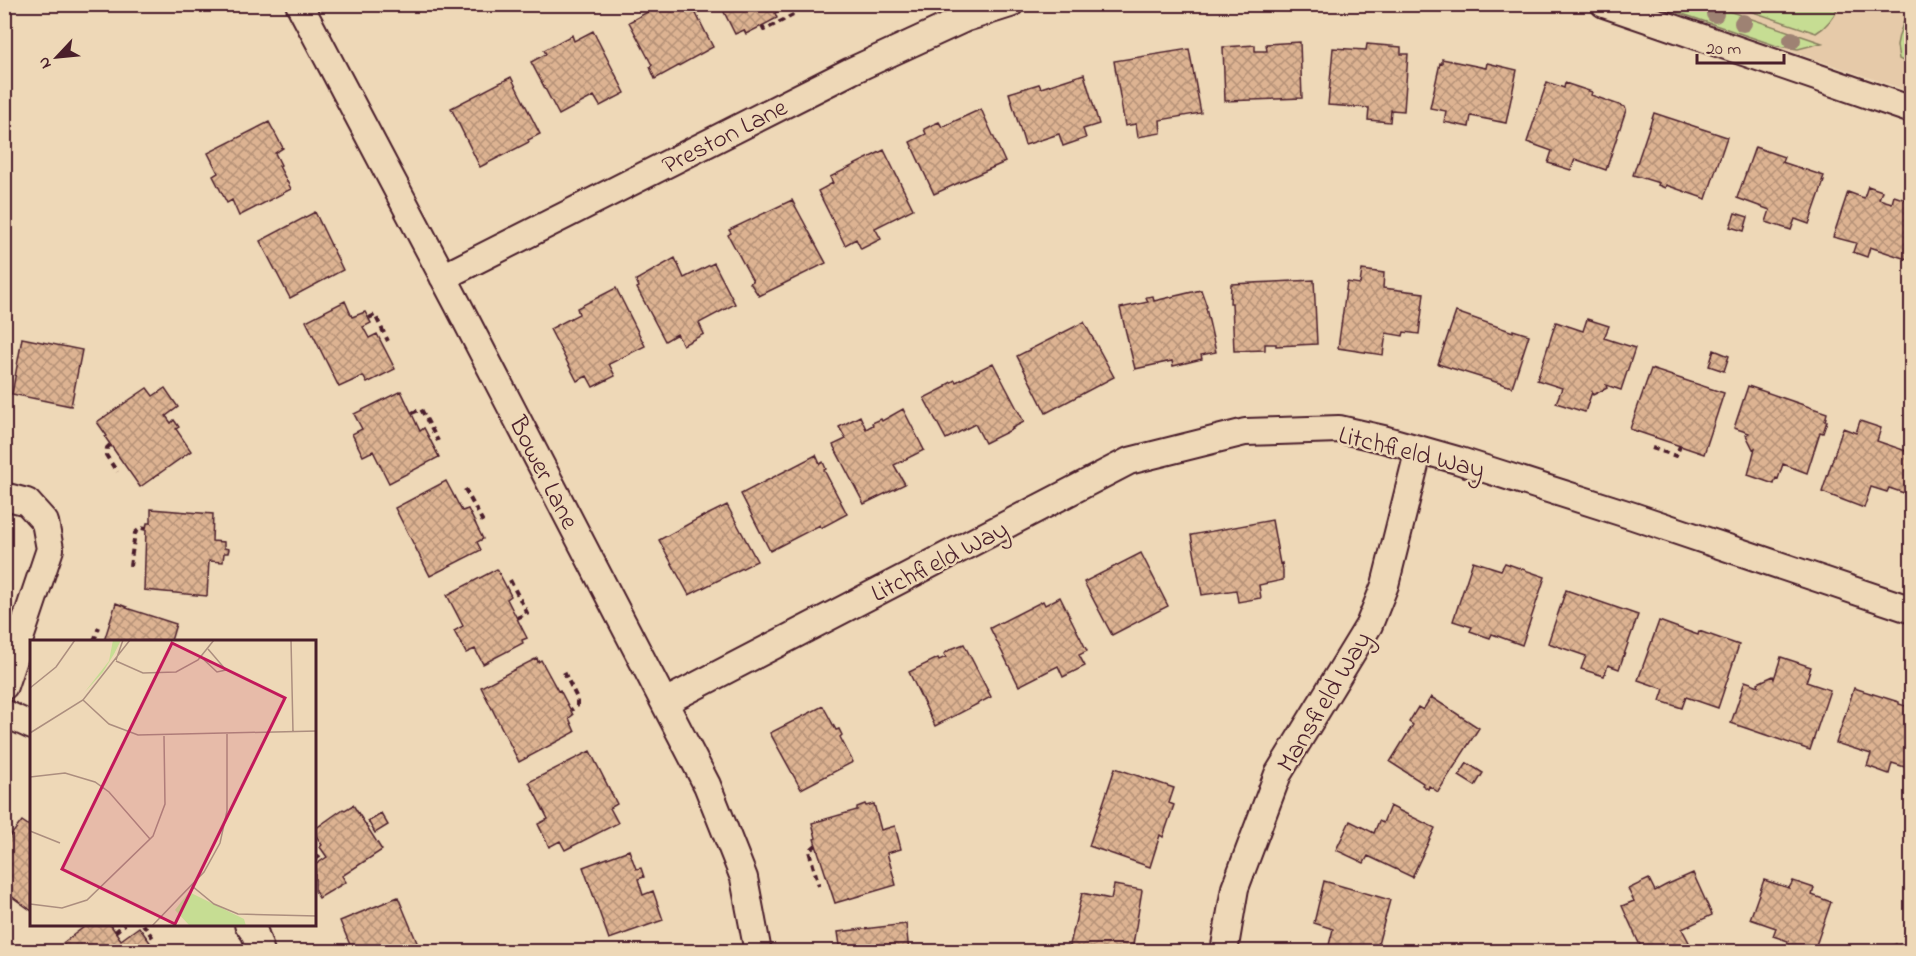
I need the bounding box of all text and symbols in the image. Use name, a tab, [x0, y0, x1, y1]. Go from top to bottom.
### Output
north arrow	[27, 27, 87, 87]
scale bar	[1697, 27, 1784, 65]
text: 20 m	[1706, 37, 1741, 63]
text: N	[32, 52, 58, 73]
street label: Preston Lane	[656, 90, 795, 186]
street label: Bower Lane	[497, 409, 587, 537]
street label: Litchfield Way	[1334, 417, 1488, 490]
street label: Litchfield Way	[865, 512, 1016, 614]
street label: Mansfield Way	[1268, 625, 1383, 780]
inset map	[30, 640, 316, 926]

